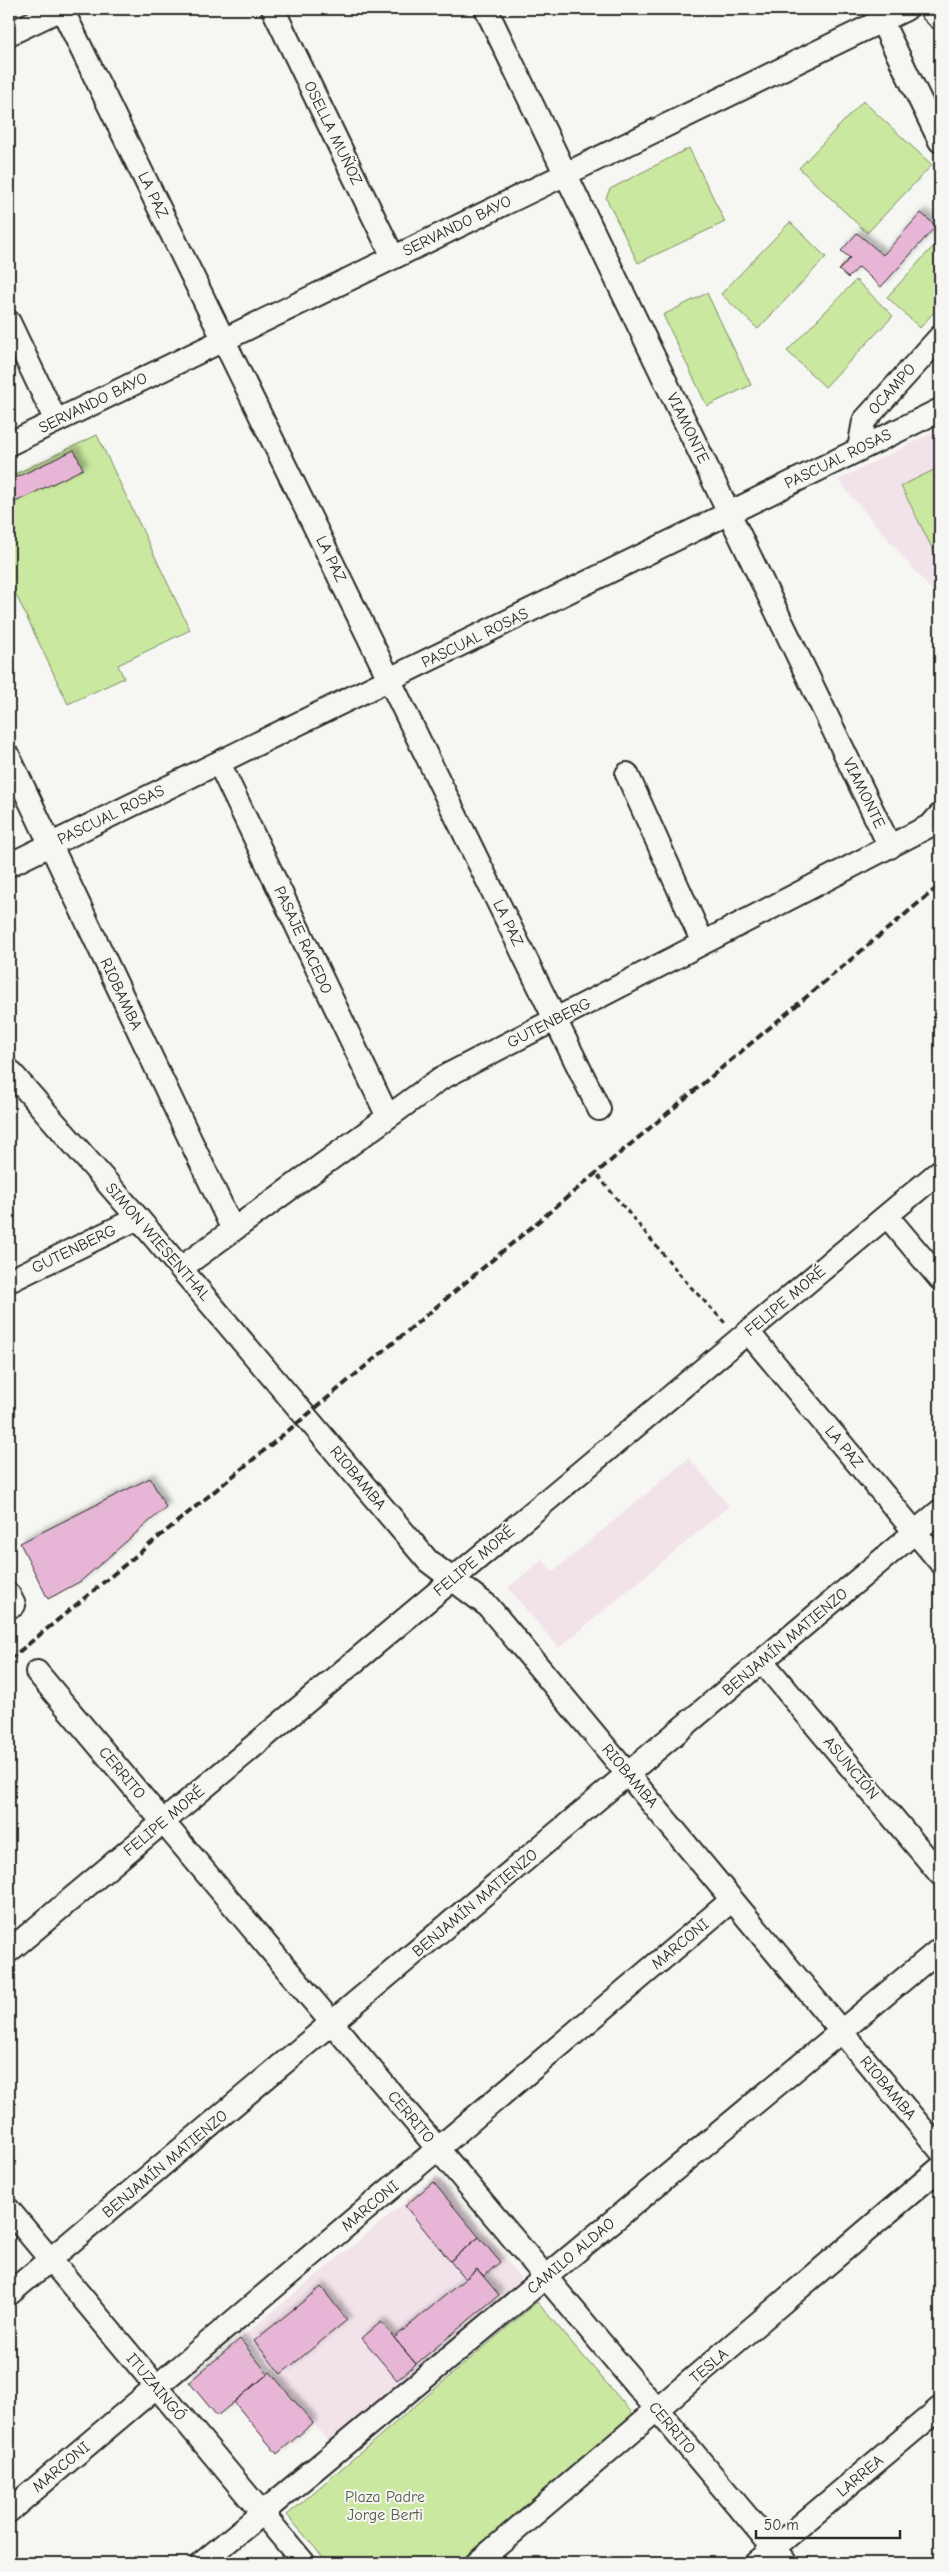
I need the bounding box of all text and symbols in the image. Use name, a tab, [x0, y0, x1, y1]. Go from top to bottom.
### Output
street label: OSELLA MUÑOZ	[300, 78, 366, 188]
street label: LA PAZ	[134, 169, 172, 221]
street label: SERVANDO BAYO	[400, 192, 514, 260]
street label: OCAMPO	[865, 360, 919, 418]
street label: SERVANDO BAYO	[36, 369, 150, 437]
street label: VIAMONTE	[663, 390, 713, 467]
street label: PASCUAL ROSAS	[782, 425, 894, 493]
street label: LA PAZ	[312, 533, 350, 585]
street label: PASCUAL ROSAS	[419, 604, 531, 672]
street label: VIAMONTE	[839, 755, 889, 832]
street label: PASCUAL ROSAS	[55, 781, 167, 849]
street label: PASAJE RACEDO	[270, 883, 336, 997]
street label: LA PAZ	[489, 897, 527, 949]
street label: RIOBAMBA	[96, 955, 146, 1033]
street label: GUTENBERG	[504, 994, 594, 1052]
street label: SIMON WIESENTHAL	[102, 1179, 214, 1305]
street label: GUTENBERG	[29, 1221, 119, 1277]
street label: FELIPE MORÉ	[740, 1261, 829, 1340]
street label: LA PAZ	[821, 1422, 867, 1472]
street label: RIOBAMBA	[326, 1443, 390, 1513]
street label: FELIPE MORÉ	[429, 1521, 518, 1600]
street label: BENJAMÍN MATIENZO	[718, 1584, 851, 1700]
street label: ASUNCIÓN	[820, 1732, 883, 1803]
street label: RIOBAMBA	[598, 1741, 662, 1811]
street label: CERRITO	[95, 1743, 149, 1803]
street label: FELIPE MORÉ	[119, 1781, 208, 1860]
street label: BENJAMÍN MATIENZO	[408, 1845, 541, 1961]
street label: MARCONI	[648, 1915, 712, 1973]
street label: RIOBAMBA	[856, 2053, 920, 2123]
street label: CERRITO	[384, 2087, 438, 2147]
street label: BENJAMÍN MATIENZO	[98, 2106, 231, 2222]
street label: MARCONI	[338, 2177, 402, 2235]
street label: CAMILO ALDAO	[524, 2214, 618, 2298]
street label: TESLA	[686, 2345, 732, 2387]
street label: ITUZAINGÓ	[122, 2349, 190, 2425]
street label: CERRITO	[645, 2398, 699, 2458]
street label: MARCONI	[29, 2438, 93, 2496]
street label: LARREA	[833, 2451, 887, 2501]
park label: Plaza Padre Jorge Berti	[345, 2488, 425, 2524]
scale bar	[756, 2507, 900, 2539]
text: 50 m	[764, 2516, 799, 2534]

